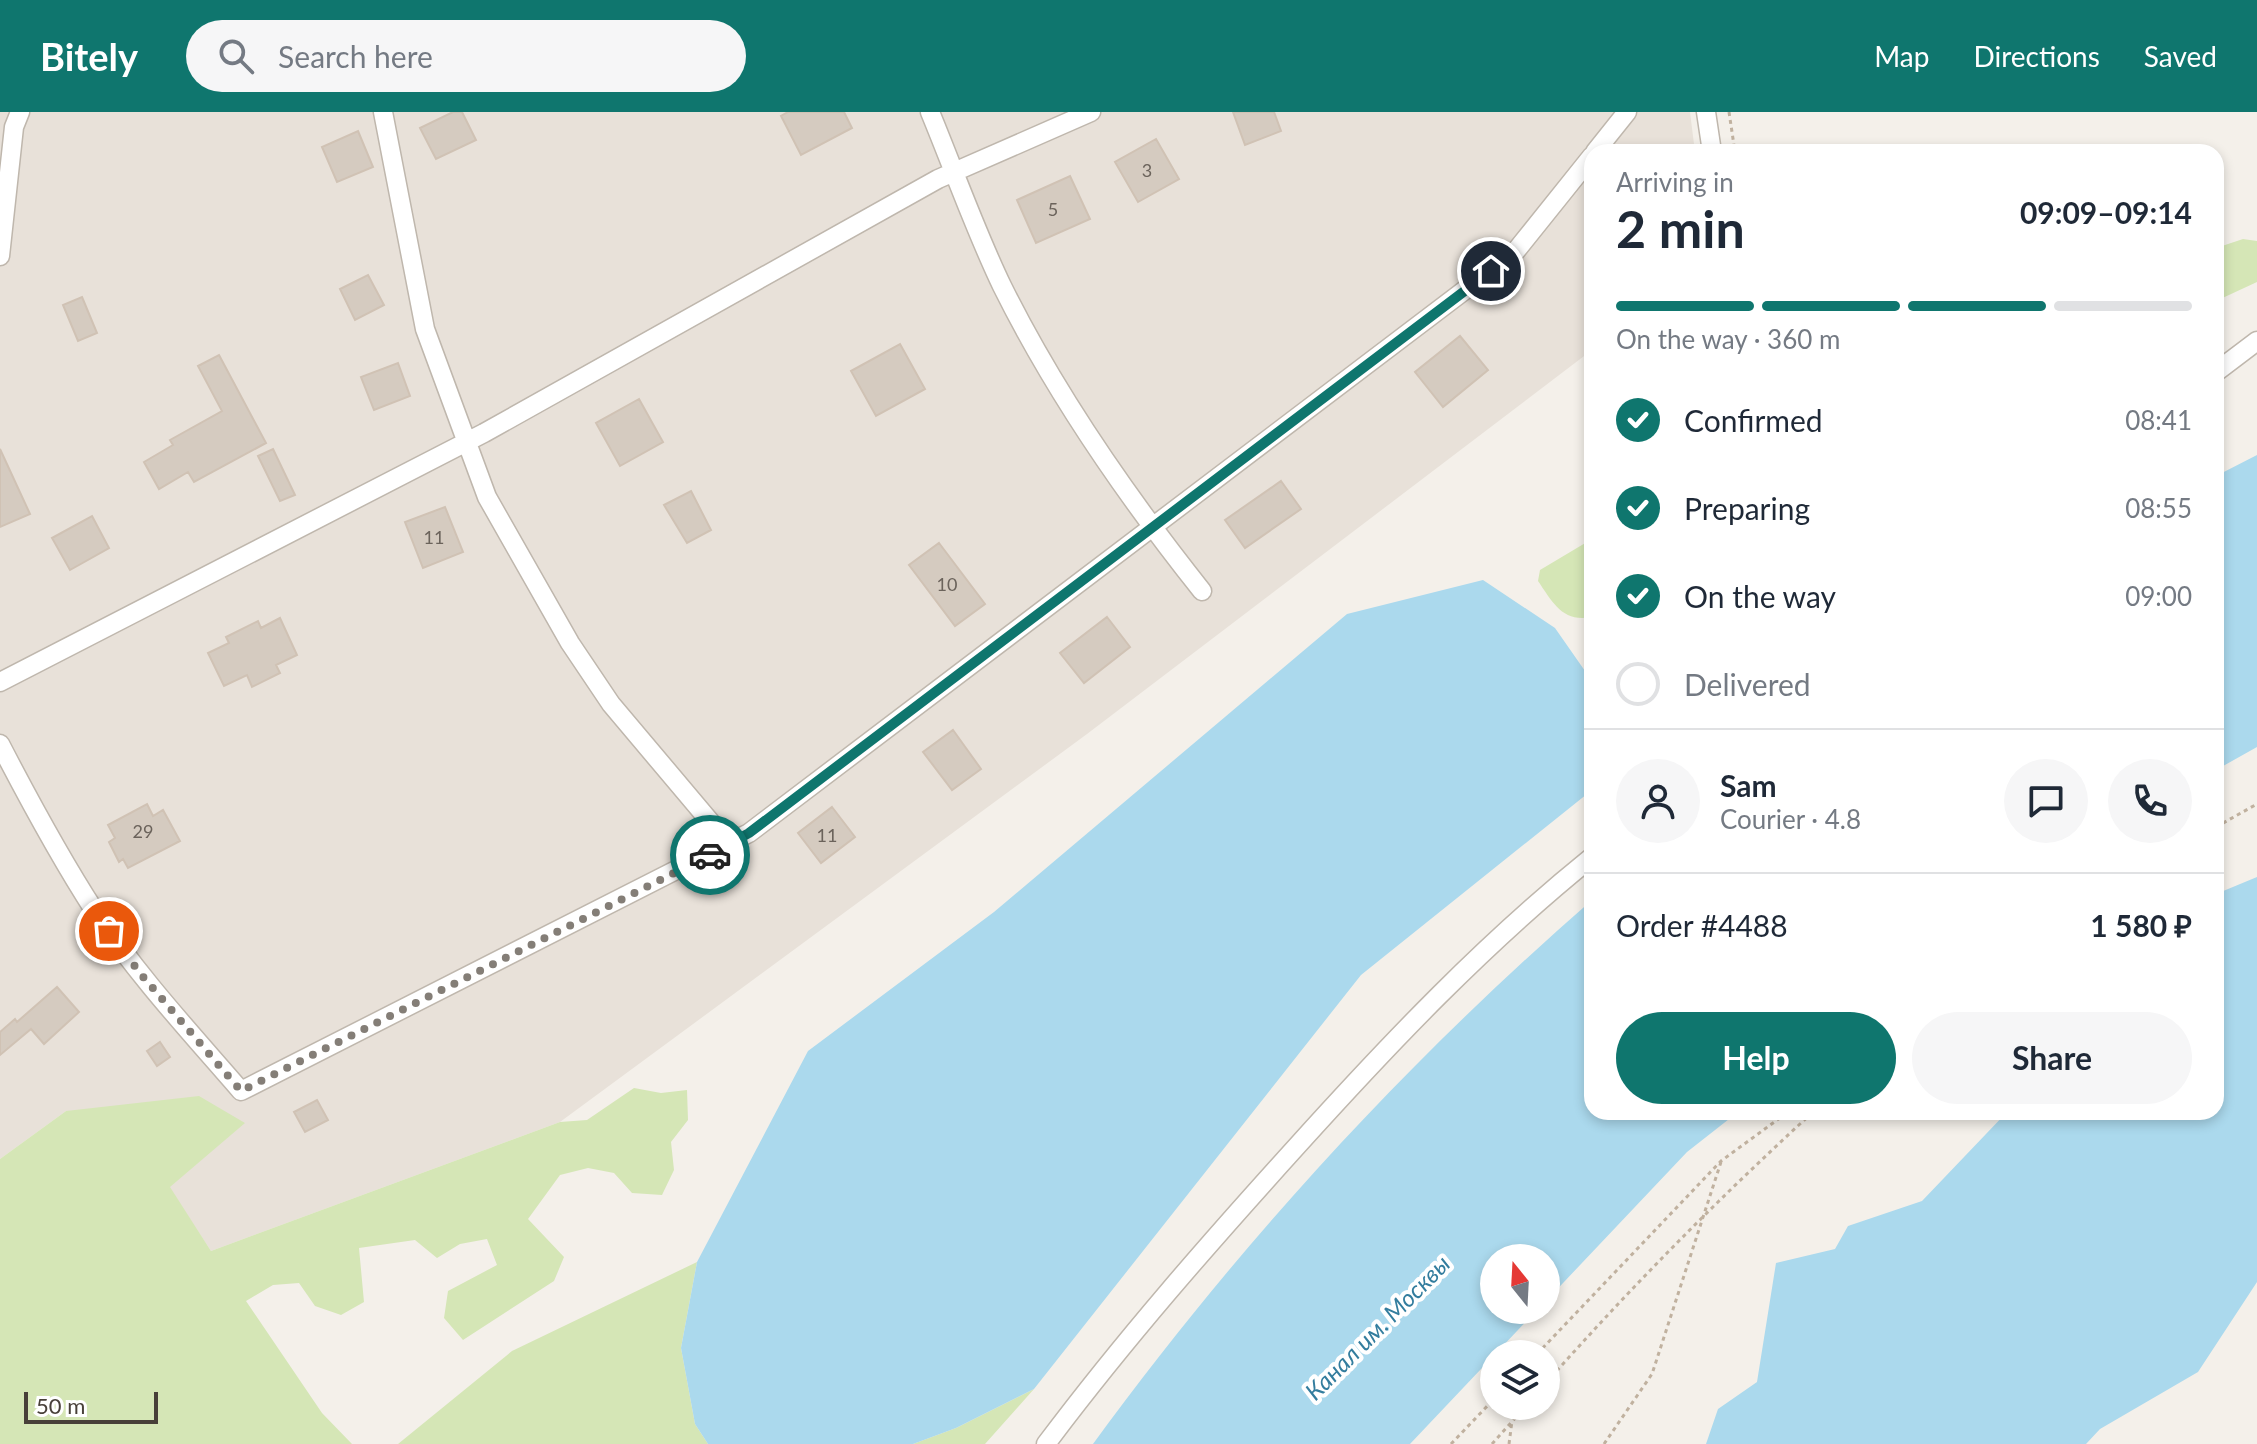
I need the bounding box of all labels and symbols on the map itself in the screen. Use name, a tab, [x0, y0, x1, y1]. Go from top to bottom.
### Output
house number: 3	[1142, 159, 1152, 181]
house number: 5	[1048, 198, 1058, 220]
pin	[1457, 237, 1525, 305]
house number: 11	[424, 526, 444, 548]
house number: 10	[937, 573, 957, 595]
courier	[670, 815, 750, 895]
house number: 29	[133, 820, 153, 842]
house number: 11	[817, 824, 837, 846]
pin	[75, 897, 143, 965]
north arrow	[1480, 1244, 1560, 1324]
water label: Канал им. Москвы	[1299, 1249, 1455, 1405]
scale bar	[24, 1388, 158, 1424]

